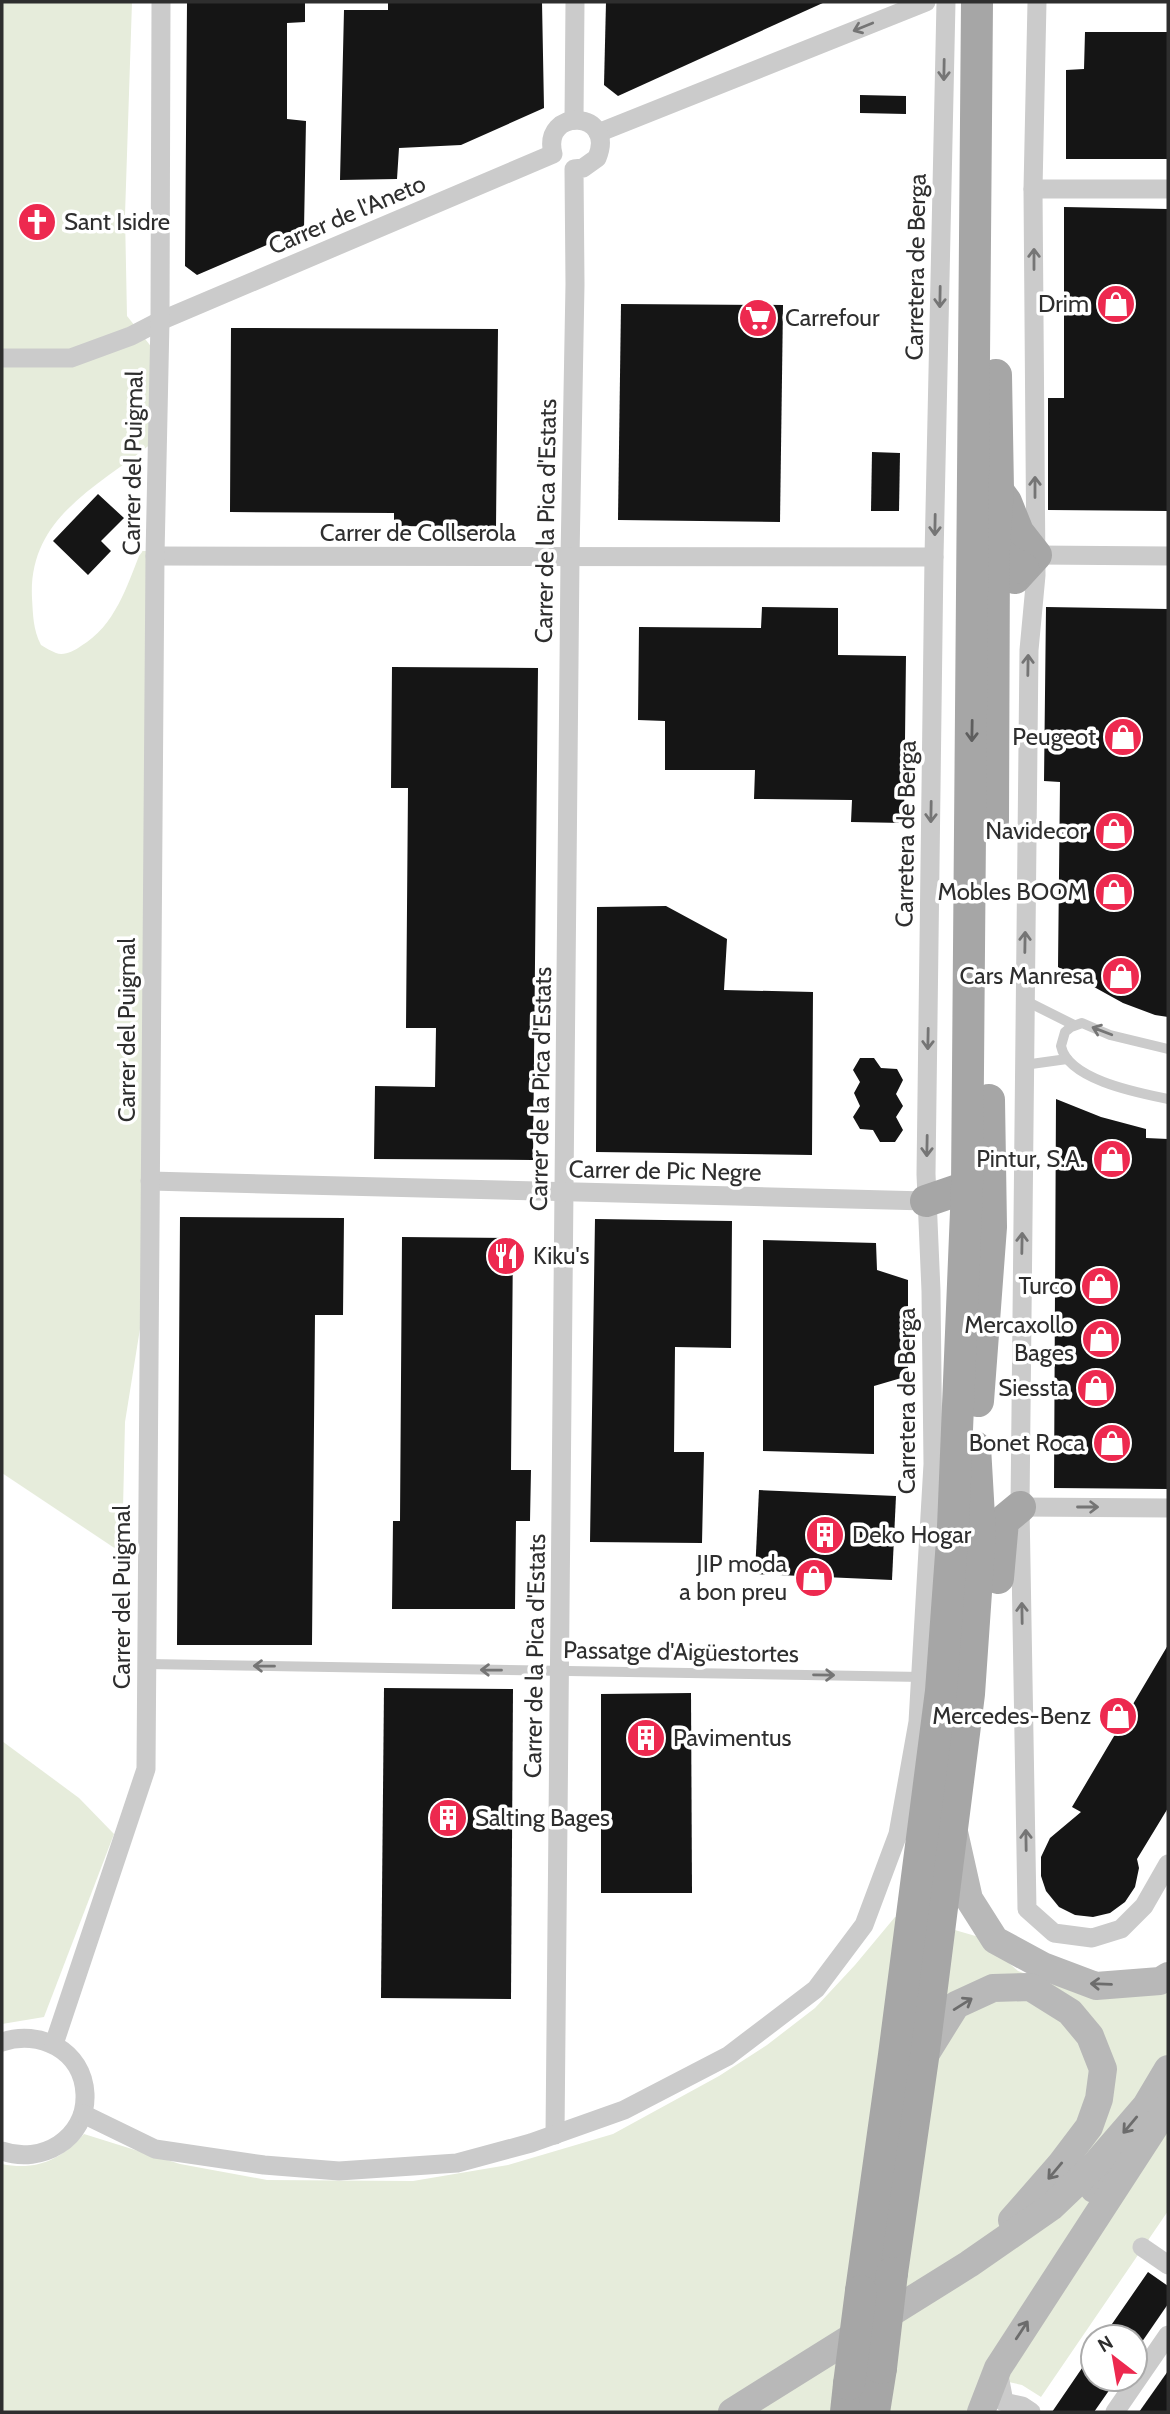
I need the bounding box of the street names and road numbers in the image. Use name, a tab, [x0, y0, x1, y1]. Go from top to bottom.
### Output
street label: Carrer de l'Aneto	[264, 168, 430, 261]
street label: Carretera de Berga	[899, 173, 932, 361]
street label: Carrer del Puigmal	[116, 370, 149, 556]
street label: Carrer de la Pica d'Estats	[529, 398, 562, 643]
street label: Carrer de Collserola	[320, 518, 517, 547]
street label: Carretera de Berga	[889, 740, 922, 928]
street label: Carrer del Puigmal	[112, 937, 141, 1122]
street label: Carrer de la Pica d'Estats	[524, 966, 557, 1211]
street label: Carrer de Pic Negre	[568, 1154, 762, 1187]
street label: Carretera de Berga	[892, 1307, 921, 1494]
street label: Carrer del Puigmal	[107, 1504, 136, 1689]
street label: Carrer de la Pica d'Estats	[518, 1533, 551, 1778]
street label: Passatge d'Aigüestortes	[563, 1635, 799, 1668]

